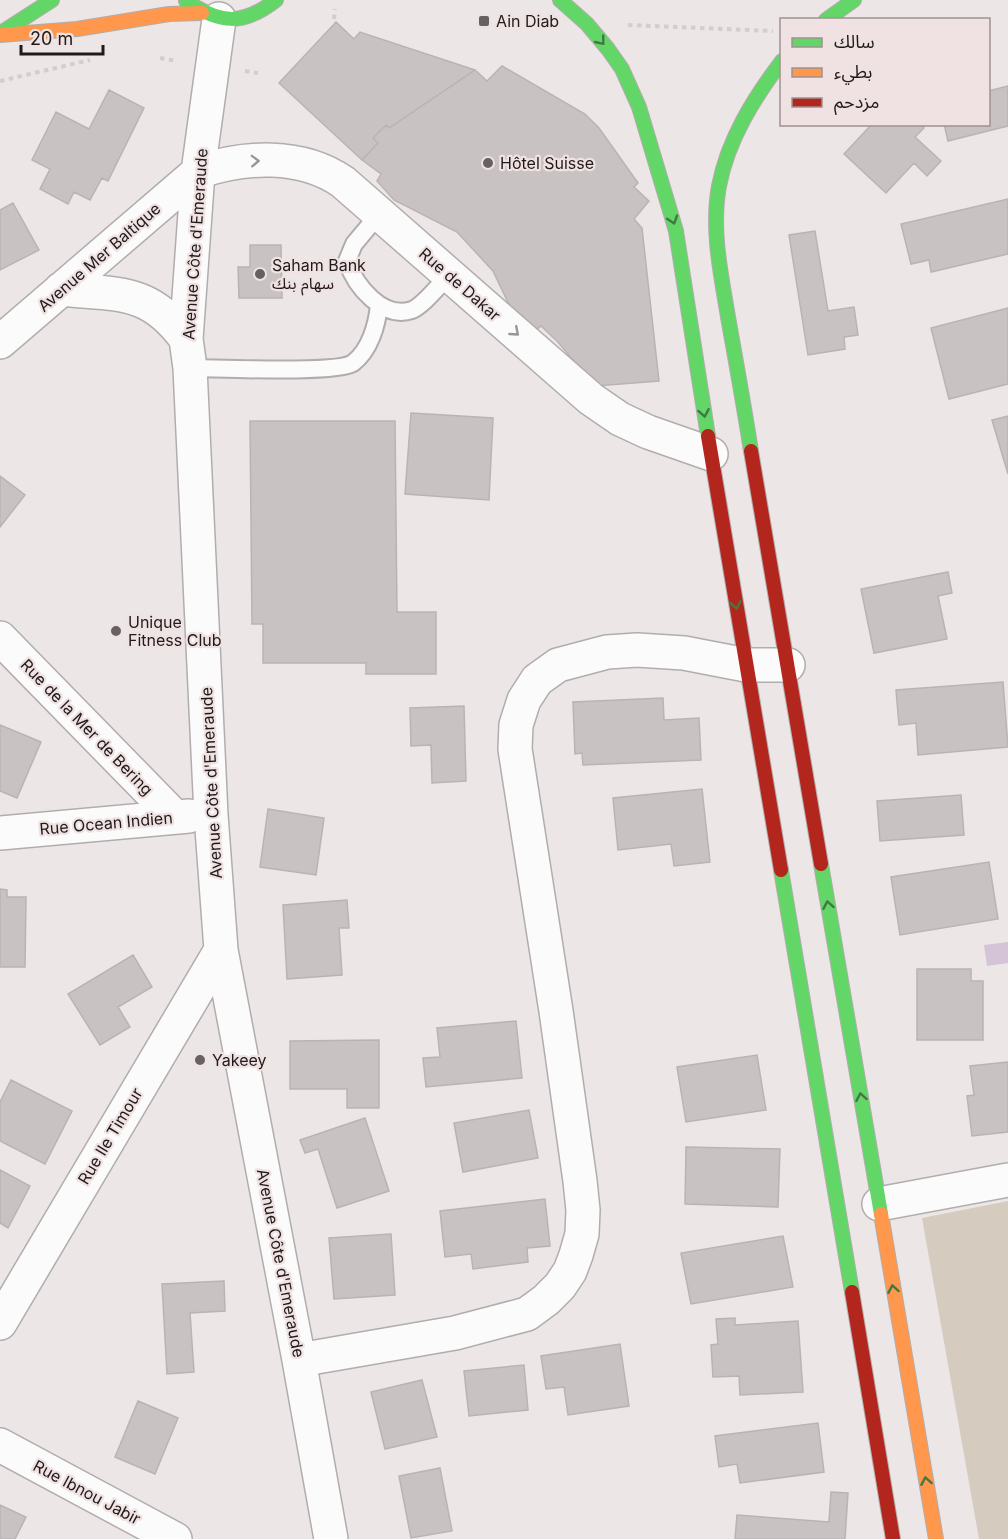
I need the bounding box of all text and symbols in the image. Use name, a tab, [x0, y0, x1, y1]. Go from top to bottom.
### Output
place label: Ain Diab	[496, 11, 559, 31]
marker: Ain Diab	[477, 14, 491, 28]
scale bar	[21, 18, 104, 56]
legend	[780, 18, 990, 126]
text: 20 m	[30, 28, 73, 49]
text: سالك	[834, 31, 875, 52]
one-way arrow	[594, 34, 605, 45]
text: بطيء	[834, 61, 872, 85]
text: مزدحم	[834, 91, 879, 115]
street label: Avenue Côte d'Emeraude	[178, 148, 212, 340]
place label: Hôtel Suisse	[500, 153, 594, 173]
one-way arrow	[251, 155, 260, 167]
marker: Hôtel Suisse	[481, 156, 495, 170]
street label: Avenue Mer Baltique	[33, 198, 165, 316]
one-way arrow	[666, 214, 678, 225]
street label: Rue de Dakar	[415, 243, 505, 325]
place label: Saham Bank سهام بنك	[272, 255, 366, 296]
marker: Saham Bank سهام بنك	[253, 267, 267, 281]
one-way arrow	[508, 325, 519, 336]
one-way arrow	[697, 407, 710, 417]
one-way arrow	[730, 600, 742, 610]
place label: Unique Fitness Club	[128, 612, 222, 650]
marker: Unique Fitness Club	[109, 624, 123, 638]
street label: Rue de la Mer de Bering	[17, 655, 157, 799]
street label: Avenue Côte d'Emeraude	[196, 687, 226, 879]
street label: Rue Ocean Indien	[39, 807, 173, 839]
one-way arrow	[822, 900, 835, 910]
place label: Yakeey	[212, 1050, 266, 1070]
marker: Yakeey	[193, 1053, 207, 1067]
street label: Rue Ile Timour	[73, 1084, 147, 1188]
one-way arrow	[855, 1092, 868, 1102]
street label: Avenue Côte d'Emeraude	[253, 1167, 309, 1359]
one-way arrow	[888, 1284, 900, 1294]
street label: Rue Ibnou Jabir	[30, 1455, 144, 1529]
one-way arrow	[920, 1477, 933, 1487]

